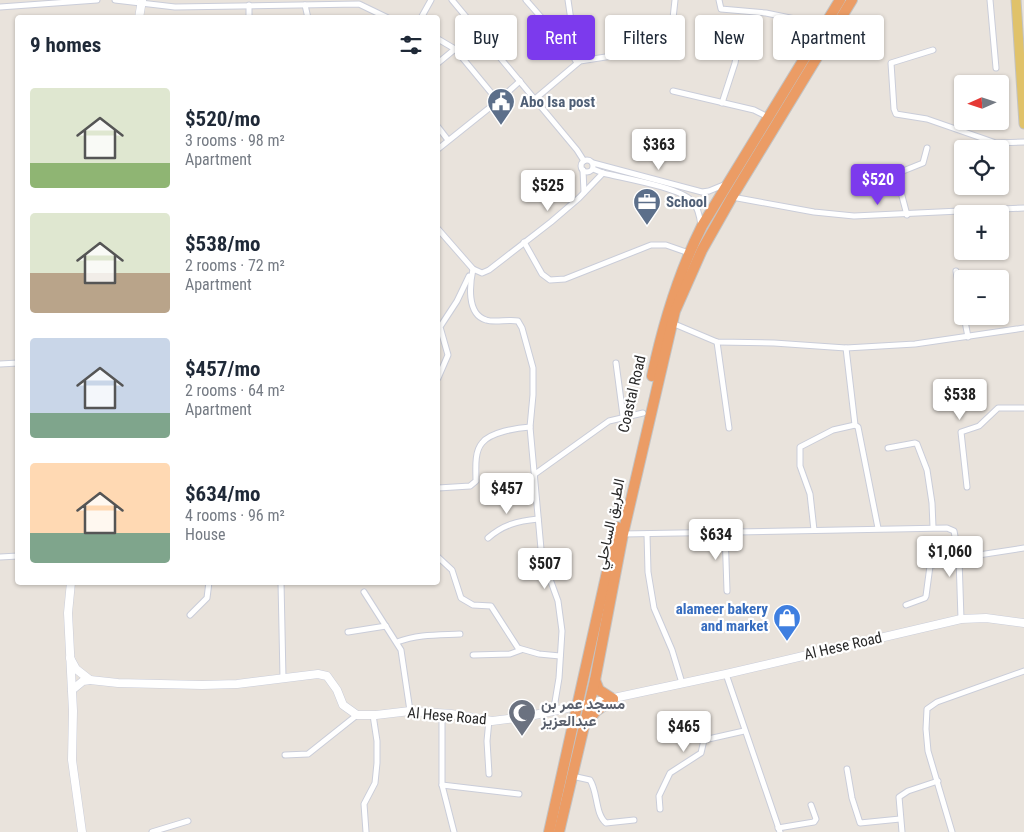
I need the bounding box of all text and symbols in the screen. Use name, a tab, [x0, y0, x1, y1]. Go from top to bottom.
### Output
chip: Buy	[455, 15, 517, 60]
chip: Rent	[527, 15, 595, 60]
chip: Filters	[605, 15, 685, 60]
chip: New	[695, 15, 763, 60]
chip: Apartment	[773, 15, 884, 60]
icon: filters	[397, 31, 425, 59]
text: 9 homes	[30, 33, 101, 57]
north arrow	[954, 75, 1009, 130]
map controls	[954, 75, 1009, 325]
public building icon: Abo Isa post	[486, 87, 516, 126]
place label: Abo Isa post	[520, 93, 595, 111]
text: $520/mo	[185, 107, 260, 131]
icon: home	[70, 108, 130, 168]
pin: $363	[629, 128, 689, 171]
text: 3 rooms · 98 m²	[185, 131, 285, 150]
text: $363	[643, 135, 675, 154]
button: locate	[954, 140, 1009, 195]
text: Apartment	[185, 150, 252, 169]
pin: $520	[848, 164, 908, 206]
pin: $525	[518, 170, 578, 212]
text: $520	[862, 170, 894, 189]
text: $525	[532, 176, 564, 195]
office icon: School	[632, 187, 662, 226]
place label: School	[666, 193, 707, 211]
button: +	[954, 205, 1009, 260]
text: $538/mo	[185, 232, 260, 256]
icon: home	[70, 233, 130, 293]
text: 2 rooms · 72 m²	[185, 256, 285, 275]
button: −	[954, 270, 1009, 325]
text: Apartment	[185, 275, 252, 294]
street label: Coastal Road	[614, 354, 650, 434]
text: $457/mo	[185, 357, 260, 381]
icon: home	[70, 358, 130, 418]
pin: $538	[930, 378, 990, 421]
text: 2 rooms · 64 m²	[185, 381, 285, 400]
text: $538	[944, 385, 976, 404]
text: Apartment	[185, 400, 252, 419]
pin: $457	[477, 472, 537, 515]
street label: الطريق الساحلي	[592, 477, 632, 572]
text: $457	[491, 479, 523, 498]
text: $634/mo	[185, 482, 260, 506]
icon: home	[70, 483, 130, 543]
text: 4 rooms · 96 m²	[185, 506, 285, 525]
pin: $634	[686, 518, 746, 561]
text: House	[185, 525, 225, 544]
text: $634	[700, 525, 732, 544]
pin: $1,060	[909, 536, 991, 578]
text: $1,060	[928, 542, 972, 561]
pin: $507	[515, 548, 575, 590]
text: $507	[529, 554, 561, 573]
place label: alameer bakery and market	[676, 600, 768, 635]
shop icon: alameer bakery and market	[772, 603, 802, 642]
street label: Al Hese Road	[802, 628, 884, 664]
place label: مسجد عمر بن عبدالعزيز	[540, 695, 625, 730]
mosque icon: مسجد عمر بن عبدالعزيز	[507, 698, 537, 737]
street label: Al Hese Road	[407, 704, 487, 728]
pin: $465	[654, 710, 714, 753]
text: $465	[668, 717, 700, 736]

